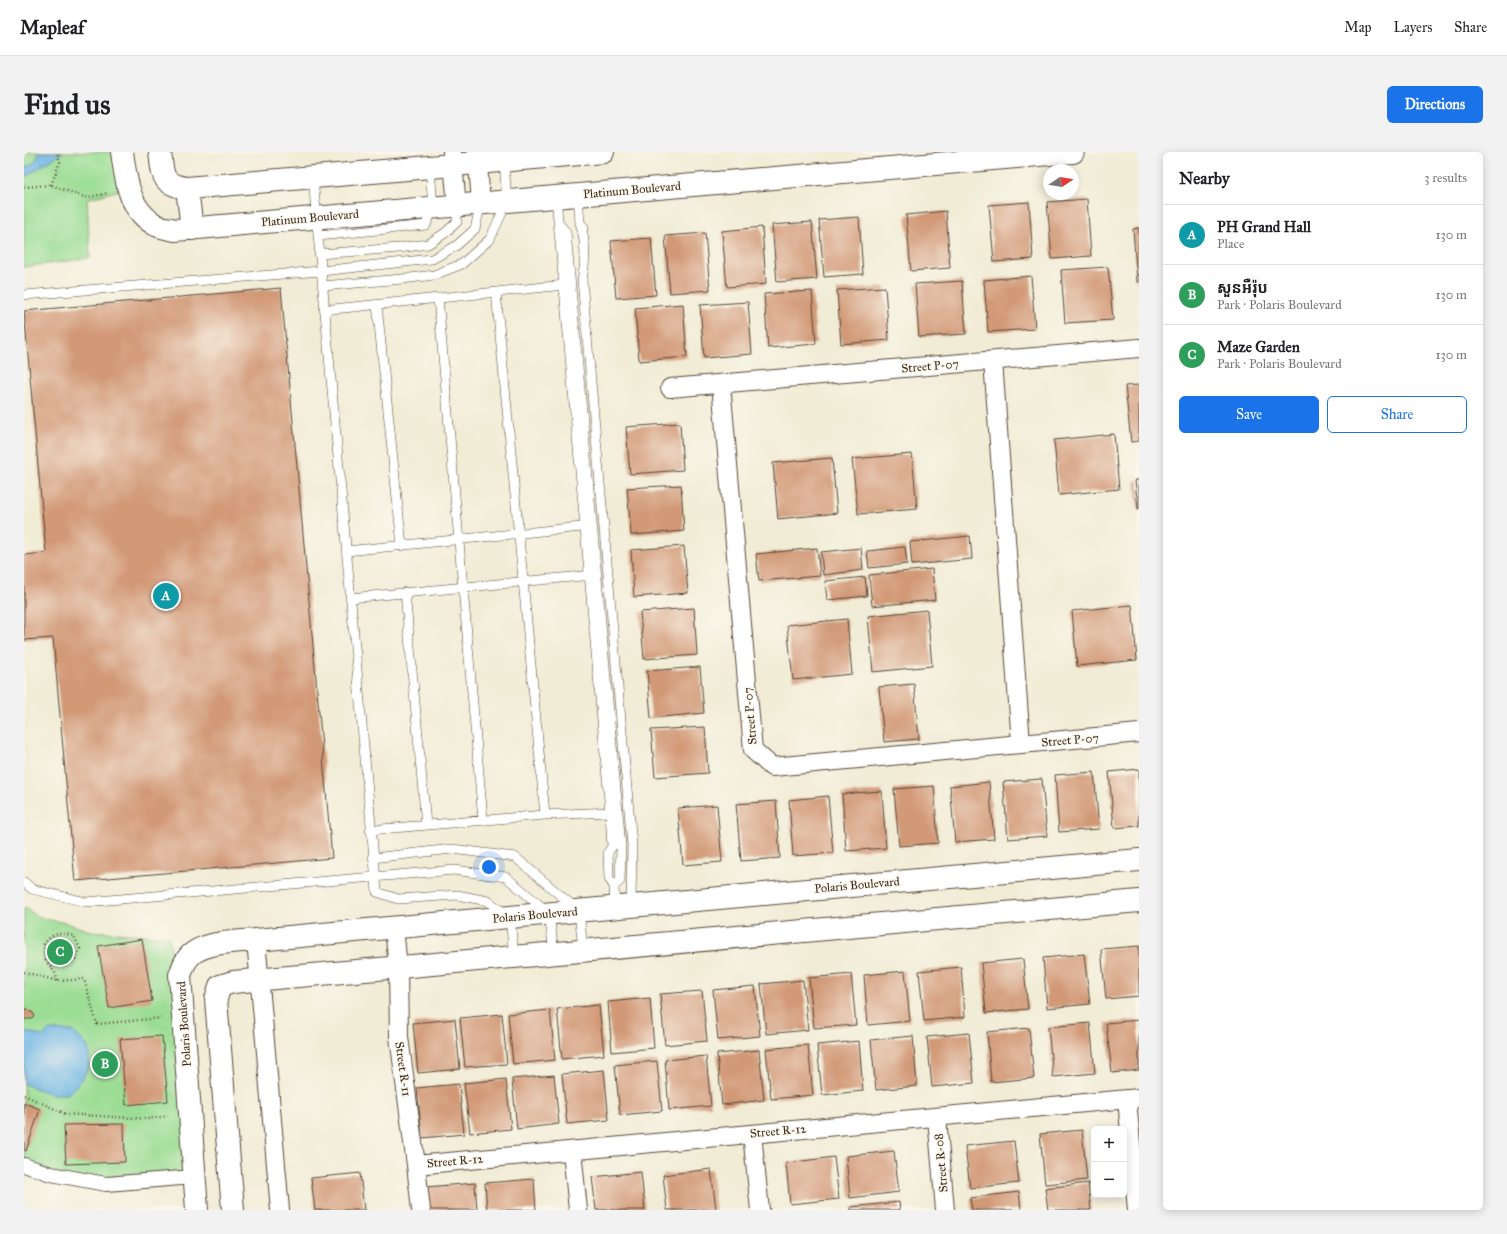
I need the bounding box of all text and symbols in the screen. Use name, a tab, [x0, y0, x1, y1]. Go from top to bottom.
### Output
text: Mapleaf	[20, 16, 84, 39]
text: Map	[1344, 19, 1372, 36]
text: Layers	[1394, 19, 1432, 36]
text: Share	[1454, 19, 1487, 36]
button: Directions	[1387, 86, 1483, 123]
text: Find us	[24, 87, 110, 122]
north arrow	[1043, 164, 1079, 200]
text: Nearby	[1179, 168, 1230, 189]
text: 3 results	[1424, 170, 1467, 186]
street label: Platinum Boulevard	[583, 179, 681, 201]
street label: Platinum Boulevard	[261, 207, 359, 229]
text: PH Grand Hall	[1217, 218, 1311, 236]
text: A	[1188, 227, 1196, 243]
text: 130 m	[1435, 227, 1467, 243]
text: Place	[1217, 236, 1244, 252]
text: សួនអឺរ៉ុប	[1217, 279, 1268, 297]
text: B	[1188, 287, 1196, 303]
text: 130 m	[1435, 287, 1467, 303]
text: Park · Polaris Boulevard	[1217, 297, 1342, 313]
text: Maze Garden	[1217, 338, 1300, 356]
text: C	[1188, 347, 1196, 363]
text: 130 m	[1435, 347, 1467, 363]
text: Park · Polaris Boulevard	[1217, 356, 1342, 372]
street label: Street P-07	[901, 357, 959, 375]
button: Save	[1179, 396, 1319, 433]
button: Share	[1327, 396, 1467, 433]
pin: A	[153, 581, 179, 611]
street label: Street P-07	[741, 687, 759, 745]
street label: Street P-07	[1041, 731, 1099, 749]
your location	[479, 857, 499, 877]
street label: Polaris Boulevard	[814, 874, 900, 896]
street label: Polaris Boulevard	[492, 904, 578, 926]
pin: C	[47, 937, 73, 967]
street label: Polaris Boulevard	[174, 981, 194, 1067]
street label: Street R-11	[392, 1041, 414, 1098]
pin: B	[92, 1049, 118, 1079]
street label: Street R-12	[749, 1122, 807, 1140]
map controls	[1091, 1126, 1127, 1198]
button: +	[1091, 1126, 1127, 1162]
street label: Street R-08	[931, 1133, 951, 1193]
street label: Street R-12	[426, 1152, 484, 1170]
button: −	[1091, 1162, 1127, 1198]

